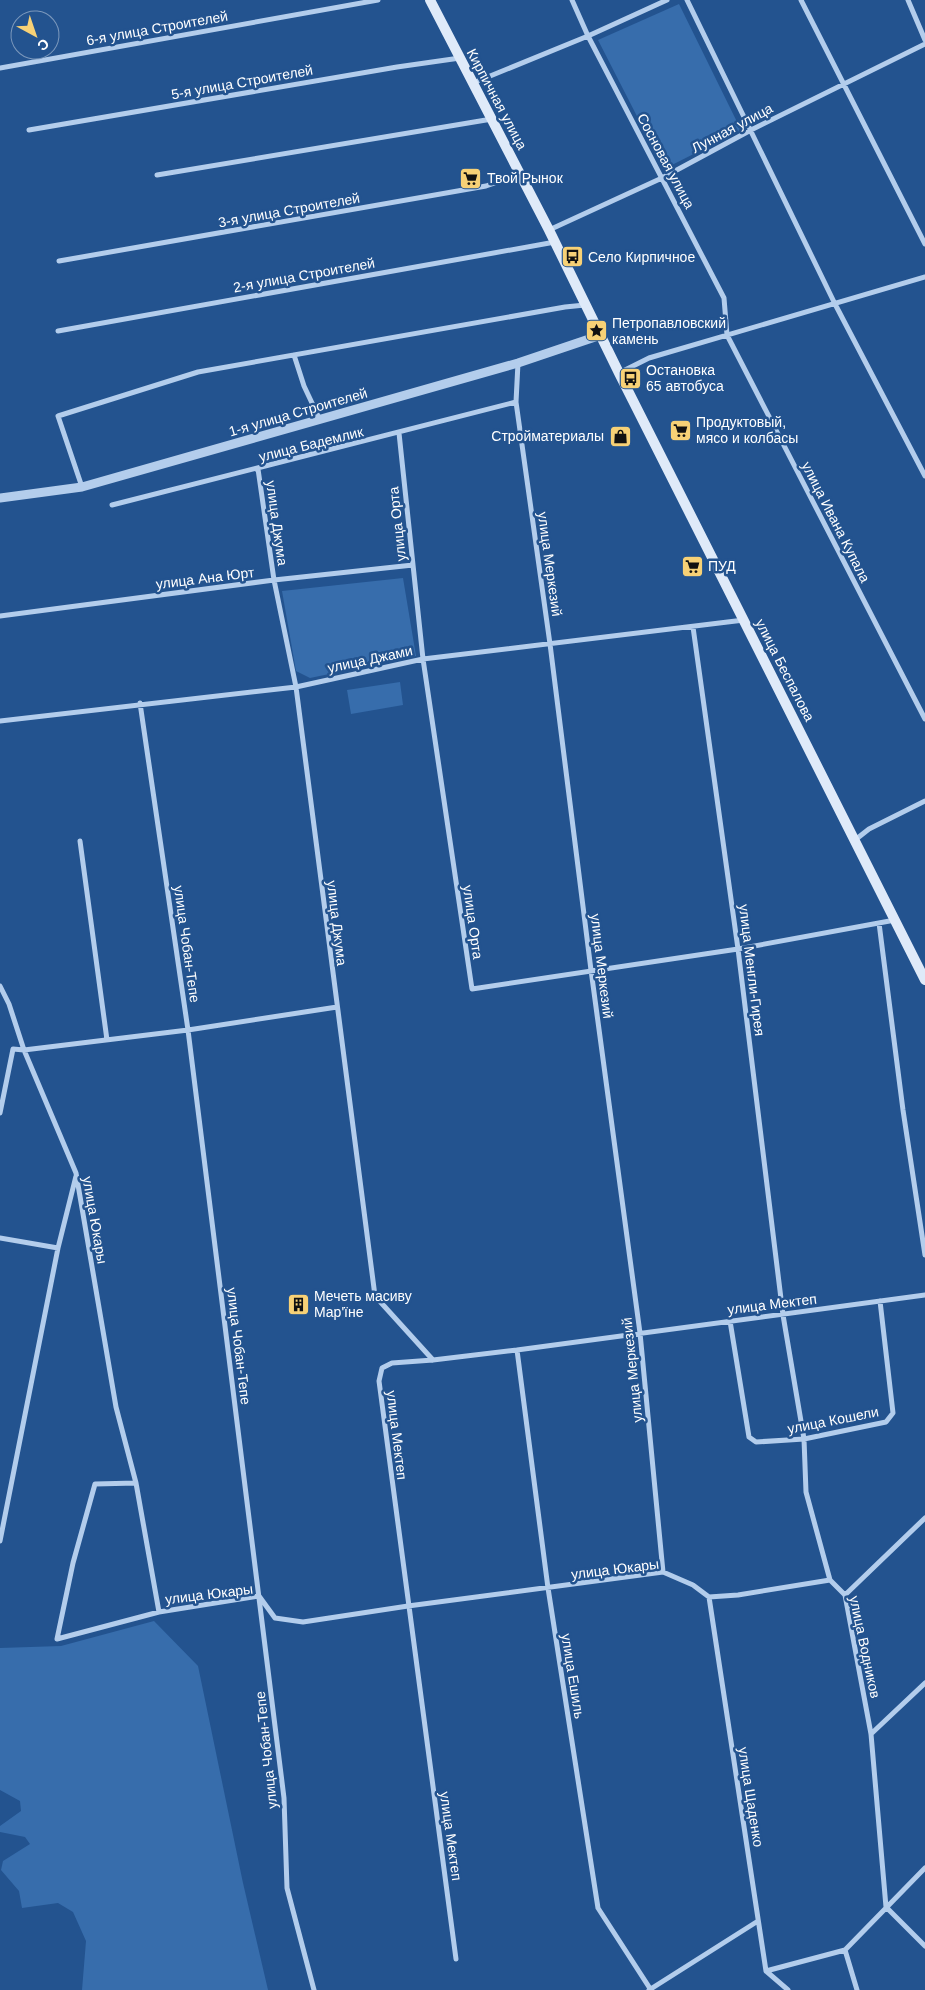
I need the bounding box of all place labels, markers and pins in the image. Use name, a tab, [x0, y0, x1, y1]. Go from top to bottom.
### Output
supermarket icon: Твой Рынок	[459, 166, 483, 190]
place label: Твой Рынок	[487, 170, 564, 186]
bus stop icon: Село Кирпичное	[560, 245, 584, 269]
place label: Село Кирпичное	[588, 249, 695, 265]
place label: Петропавловский камень	[612, 315, 726, 347]
place icon: Петропавловский камень	[584, 319, 608, 343]
place label: Остановка 65 автобуса	[646, 362, 724, 394]
bus stop icon: Остановка 65 автобуса	[618, 366, 642, 390]
place label: Продуктовый, мясо и колбасы	[696, 414, 798, 446]
supermarket icon: Продуктовый, мясо и колбасы	[668, 418, 692, 442]
shop icon: Стройматериалы	[608, 424, 632, 448]
place label: Стройматериалы	[491, 428, 604, 444]
supermarket icon: ПУД	[680, 554, 704, 578]
place label: ПУД	[708, 558, 736, 574]
place label: Мечеть масиву Мар'їне	[314, 1288, 412, 1320]
building icon: Мечеть масиву Мар'їне	[286, 1292, 310, 1316]

